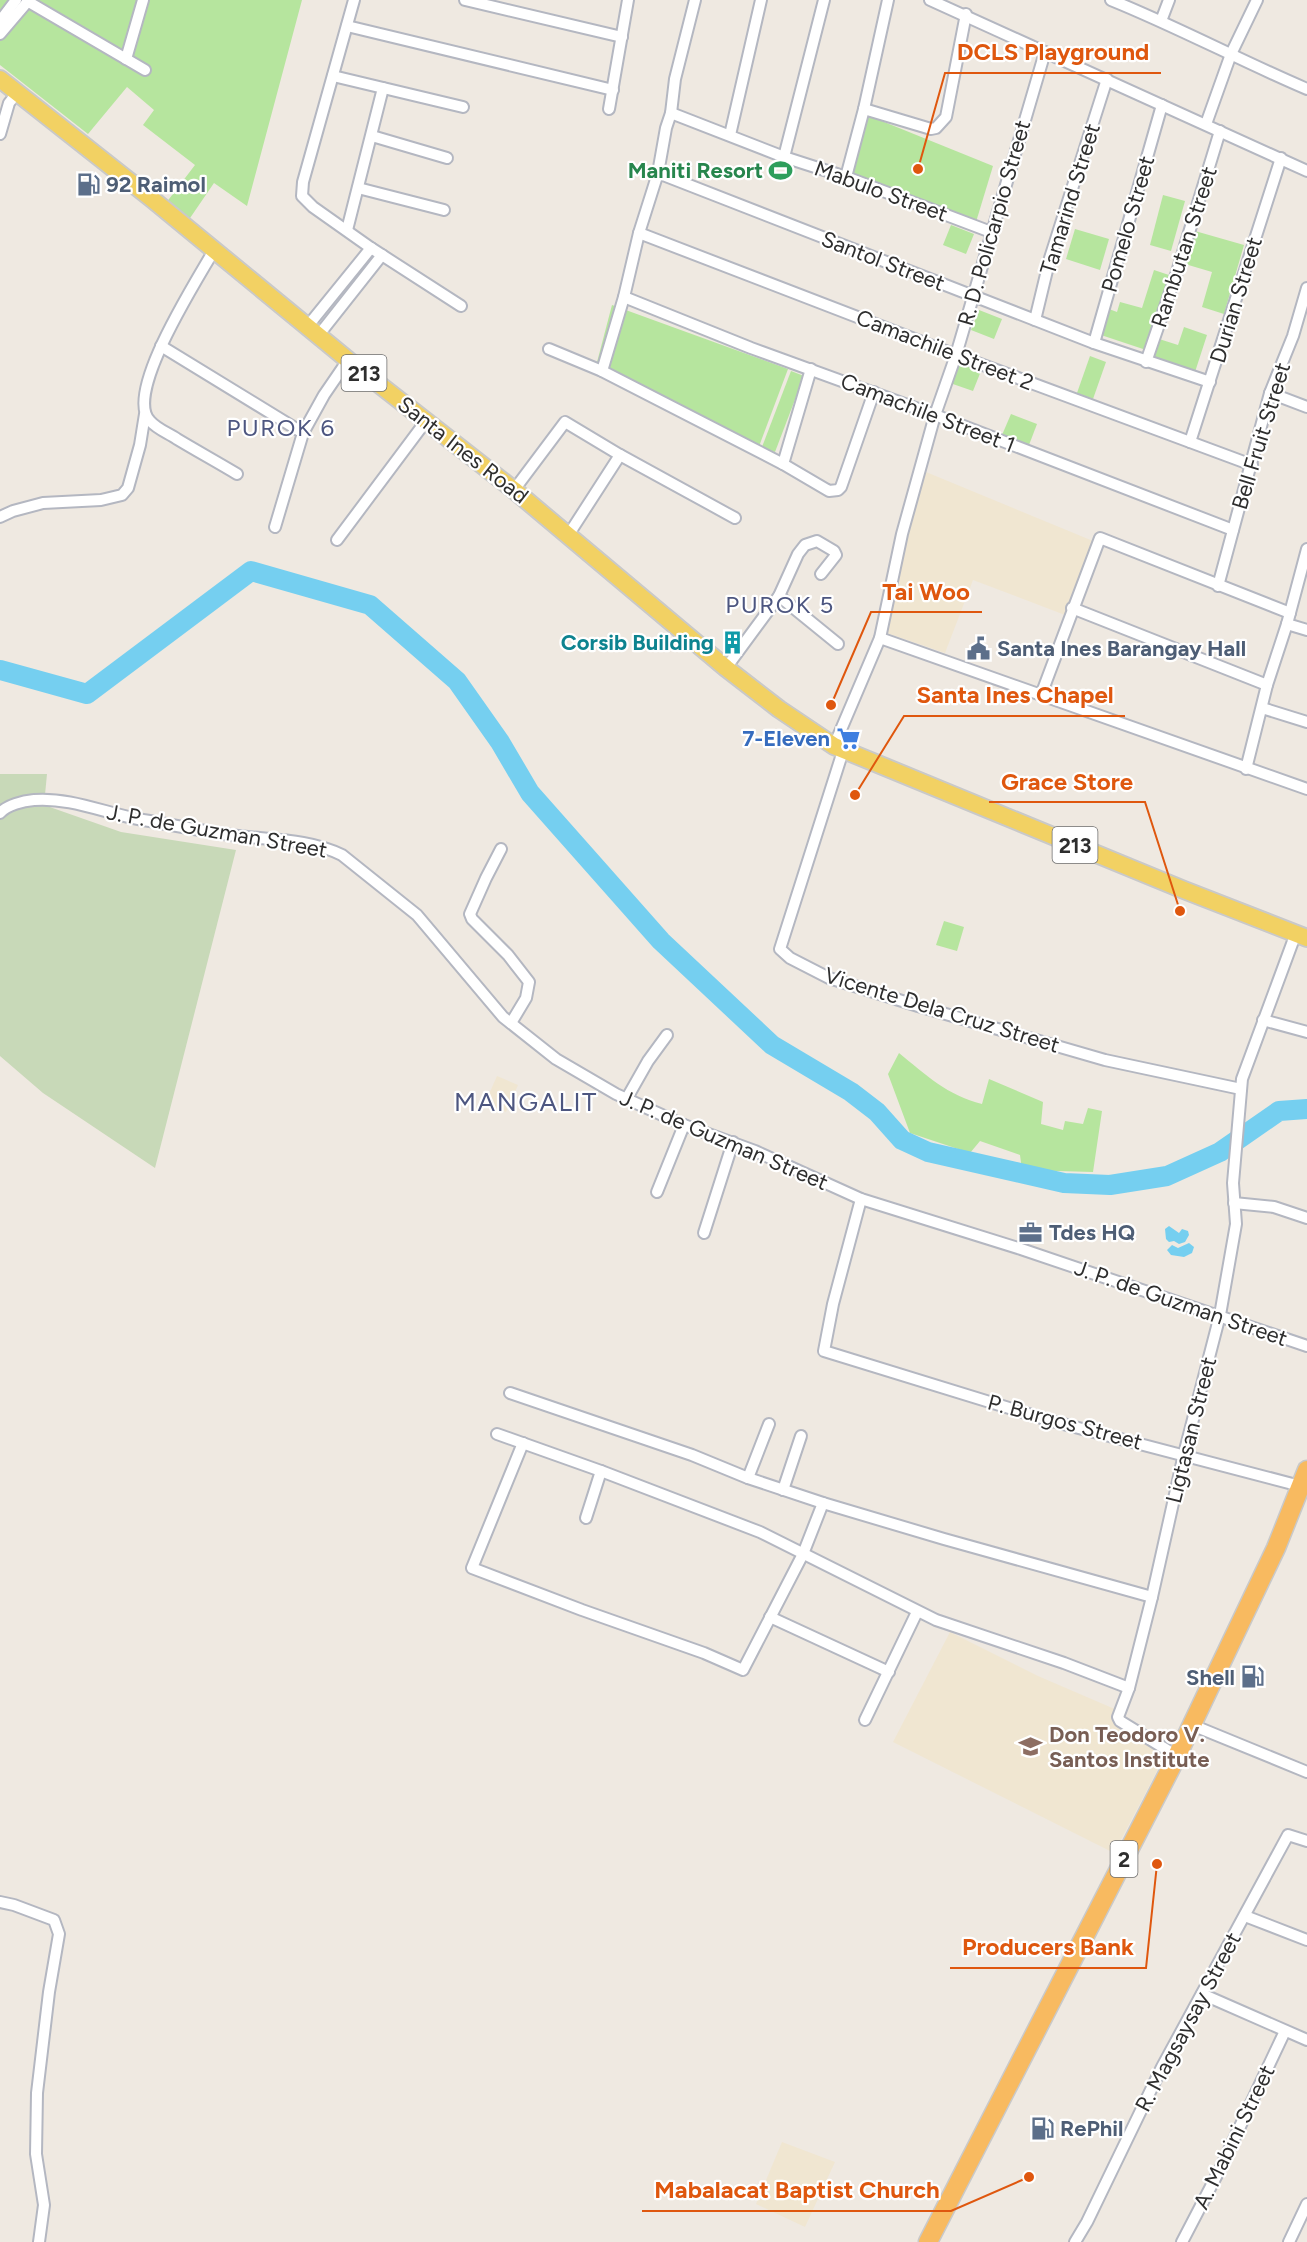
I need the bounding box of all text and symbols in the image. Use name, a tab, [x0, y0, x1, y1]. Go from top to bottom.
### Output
callout: DCLS Playground	[945, 31, 1161, 73]
text: DCLS Playground	[957, 37, 1149, 66]
street label: R. D. Policarpio Street	[952, 117, 1036, 329]
street label: Tamarind Street	[1034, 120, 1106, 278]
street label: Pomelo Street	[1096, 153, 1160, 295]
street label: Mabulo Street	[811, 154, 951, 228]
place label: Maniti Resort	[628, 157, 763, 184]
sports icon: Maniti Resort	[768, 157, 794, 183]
street label: Rambutan Street	[1145, 163, 1223, 331]
fuel station icon: 92 Raimol	[75, 171, 101, 197]
place label: 92 Raimol	[106, 171, 206, 198]
street label: Santol Street	[818, 225, 948, 297]
street label: Durian Street	[1204, 234, 1268, 366]
street label: Camachile Street 2	[852, 304, 1038, 396]
road number: 213	[342, 355, 386, 391]
street label: Bell Fruit Street	[1226, 359, 1296, 513]
street label: Camachile Street 1	[837, 367, 1019, 459]
street label: Santa Ines Road	[392, 391, 534, 509]
district label: PUROK 6	[226, 413, 336, 442]
callout: Tai Woo	[871, 570, 982, 612]
text: Tai Woo	[882, 577, 970, 606]
district label: PUROK 5	[725, 590, 835, 619]
place label: Corsib Building	[561, 629, 714, 656]
building icon: Corsib Building	[719, 629, 745, 655]
public building icon: Santa Ines Barangay Hall	[966, 635, 992, 661]
place label: Santa Ines Barangay Hall	[997, 635, 1246, 662]
callout: Santa Ines Chapel	[904, 674, 1125, 716]
text: Santa Ines Chapel	[916, 680, 1114, 709]
place label: 7-Eleven	[742, 725, 830, 752]
supermarket icon: 7-Eleven	[835, 725, 861, 751]
callout: Grace Store	[989, 760, 1145, 802]
text: Grace Store	[1001, 767, 1133, 796]
street label: J. P. de Guzman Street	[105, 798, 329, 864]
road number: 213	[1052, 827, 1098, 863]
street label: Vicente Dela Cruz Street	[821, 961, 1063, 1059]
street label: J. P. de Guzman Street	[616, 1084, 832, 1196]
district label: MANGALIT	[454, 1086, 598, 1118]
office icon: Tdes HQ	[1018, 1219, 1044, 1245]
place label: Tdes HQ	[1049, 1219, 1135, 1246]
street label: J. P. de Guzman Street	[1071, 1254, 1291, 1352]
street label: Ligtasan Street	[1160, 1354, 1222, 1506]
street label: P. Burgos Street	[985, 1388, 1145, 1456]
place label: Shell	[1186, 1664, 1235, 1691]
fuel station icon: Shell	[1240, 1664, 1266, 1690]
place label: Don Teodoro V. Santos Institute	[1049, 1721, 1209, 1773]
school or university icon: Don Teodoro V. Santos Institute	[1018, 1734, 1044, 1760]
road number: 2	[1110, 1841, 1138, 1877]
callout: Producers Bank	[950, 1926, 1146, 1968]
street label: R. Magsaysay Street	[1129, 1928, 1247, 2116]
text: Producers Bank	[962, 1932, 1134, 1961]
street label: A. Mabini Street	[1187, 2060, 1281, 2214]
fuel station icon: RePhil	[1029, 2115, 1055, 2141]
place label: RePhil	[1060, 2115, 1123, 2142]
callout: Mabalacat Baptist Church	[642, 2169, 951, 2211]
text: Mabalacat Baptist Church	[654, 2175, 940, 2204]

